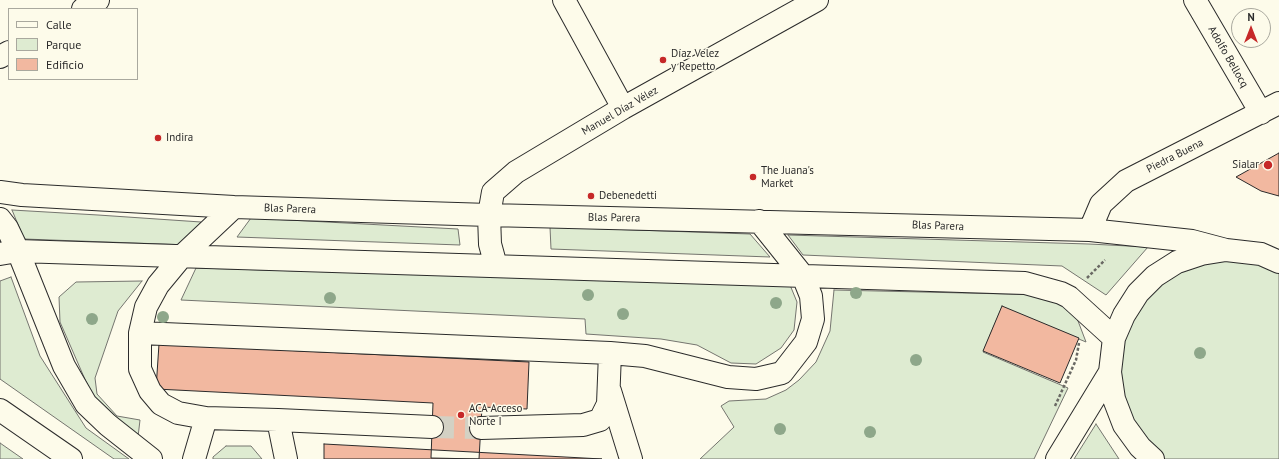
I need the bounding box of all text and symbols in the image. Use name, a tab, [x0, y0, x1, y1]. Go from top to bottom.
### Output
legend	[8, 8, 138, 80]
north arrow	[1231, 8, 1271, 48]
text: N	[1247, 10, 1255, 24]
text: Calle	[46, 17, 72, 32]
street label: Adolfo Bellocq	[1205, 24, 1251, 90]
text: Parque	[46, 37, 81, 52]
place label: Díaz Velez y Repetto	[671, 47, 719, 73]
marker: Díaz Velez y Repetto	[658, 55, 668, 65]
text: Edificio	[46, 57, 84, 72]
street label: Manuel Díaz Vélez	[579, 84, 661, 138]
place label: Indira	[166, 131, 193, 145]
marker: Indira	[153, 133, 163, 143]
street label: Piedra Buena	[1144, 136, 1206, 176]
place label: Sialar	[1232, 158, 1259, 172]
marker: Sialar	[1262, 159, 1274, 171]
place label: The Juana's Market	[761, 164, 814, 190]
marker: The Juana's Market	[748, 172, 758, 182]
place label: Debenedetti	[599, 189, 657, 203]
marker: Debenedetti	[586, 191, 596, 201]
street label: Blas Parera	[264, 201, 316, 217]
street label: Blas Parera	[588, 211, 640, 225]
street label: Blas Parera	[912, 218, 964, 234]
place label: ACA Acceso Norte I	[469, 402, 522, 428]
marker: ACA Acceso Norte I	[456, 410, 466, 420]

